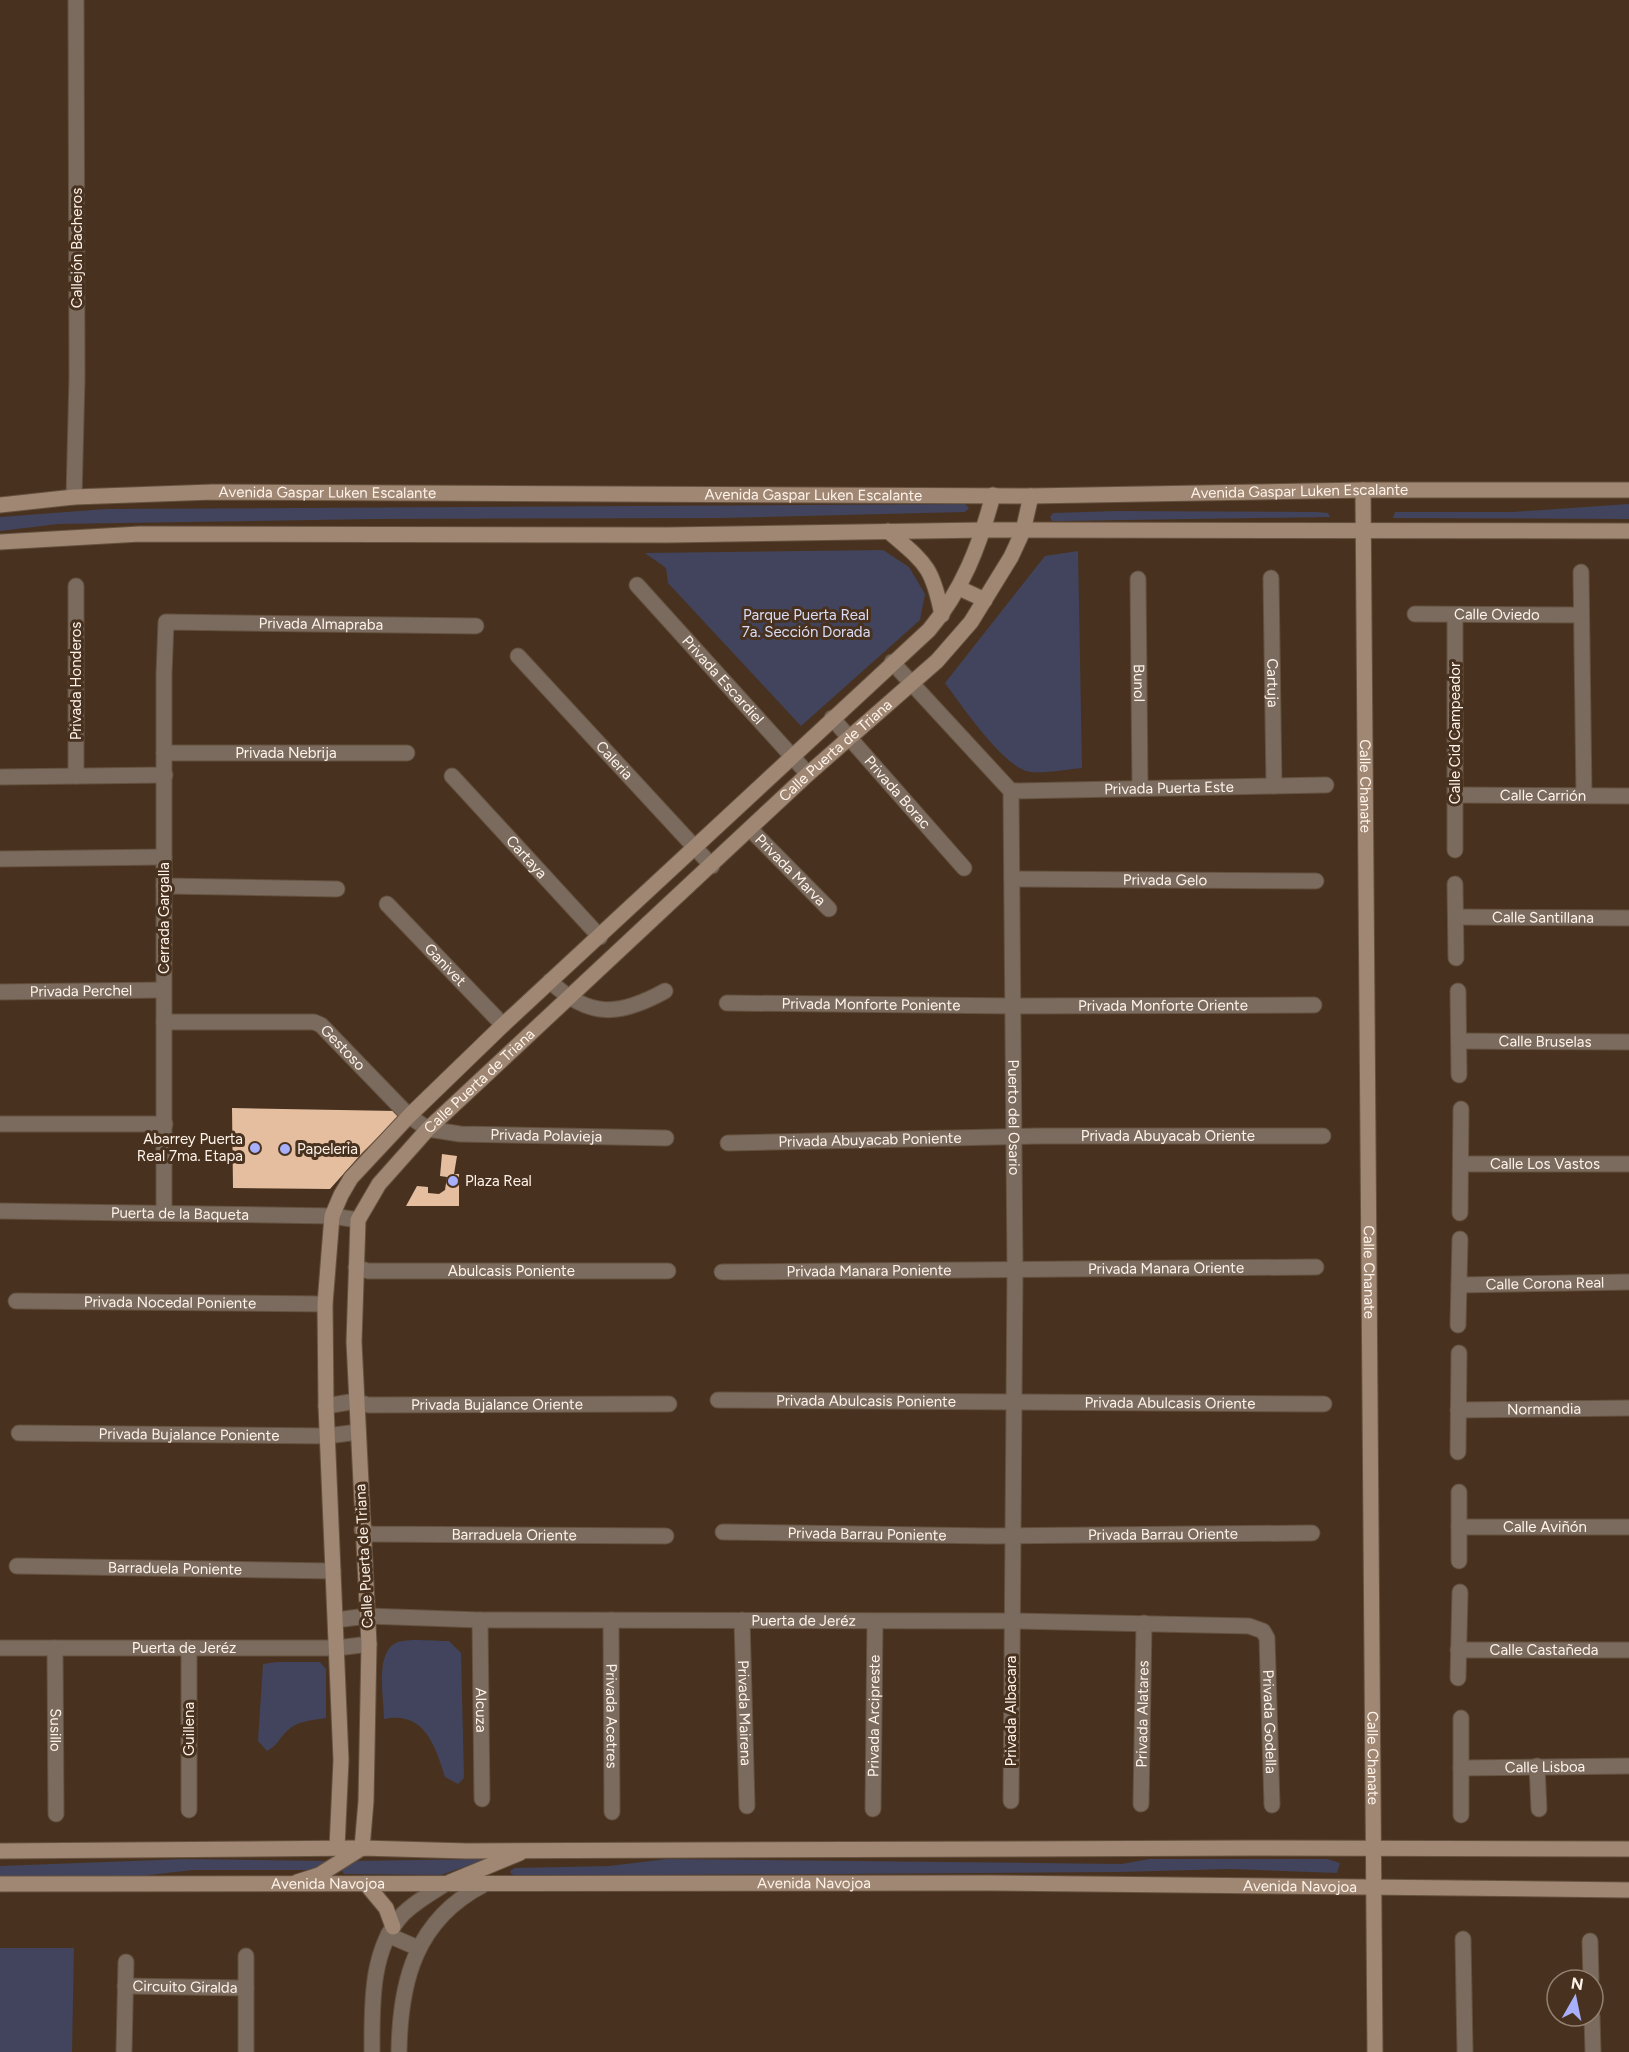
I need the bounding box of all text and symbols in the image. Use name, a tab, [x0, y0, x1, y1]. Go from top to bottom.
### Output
street label: Callejón Bacheros	[68, 188, 86, 308]
street label: Avenida Gaspar Luken Escalante	[1190, 481, 1408, 502]
street label: Avenida Gaspar Luken Escalante	[219, 483, 436, 502]
street label: Avenida Gaspar Luken Escalante	[705, 485, 922, 504]
street label: Calle Oviedo	[1454, 605, 1540, 624]
park label: Parque Puerta Real 7a. Sección Dorada	[742, 606, 870, 641]
street label: Privada Almapraba	[259, 614, 383, 634]
street label: Privada Honderos	[67, 622, 85, 740]
street label: Privada Escardiel	[678, 632, 768, 728]
street label: Cartuja	[1263, 658, 1282, 708]
street label: Calle Cid Campeador	[1446, 662, 1464, 804]
street label: Bunol	[1130, 664, 1148, 702]
street label: Calle Puerta de Triana	[775, 696, 896, 805]
street label: Caleria	[592, 737, 637, 783]
street label: Calle Chanate	[1356, 739, 1375, 833]
street label: Privada Nebrija	[235, 744, 337, 762]
street label: Privada Borac	[860, 752, 934, 833]
street label: Privada Puerta Este	[1104, 778, 1234, 798]
street label: Calle Carrión	[1500, 786, 1586, 805]
street label: Privada Marva	[751, 830, 830, 909]
street label: Cartaya	[502, 832, 551, 882]
street label: Cerrada Gargalla	[155, 862, 173, 974]
street label: Privada Gelo	[1123, 871, 1207, 889]
street label: Calle Santillana	[1492, 908, 1594, 927]
street label: Ganivet	[420, 939, 470, 990]
street label: Privada Perchel	[30, 981, 132, 1001]
street label: Privada Monforte Poniente	[781, 995, 960, 1014]
street label: Privada Monforte Oriente	[1078, 996, 1248, 1015]
street label: Gestoso	[317, 1021, 369, 1074]
street label: Calle Puerta de Triana	[420, 1025, 538, 1137]
street label: Calle Bruselas	[1499, 1032, 1591, 1051]
street label: Puerto del Osario	[1004, 1059, 1023, 1176]
street label: Privada Polavieja	[490, 1126, 603, 1146]
street label: Privada Abuyacab Oriente	[1081, 1127, 1255, 1145]
street label: Privada Abuyacab Poniente	[778, 1129, 962, 1151]
place label: Abarrey Puerta Real 7ma. Etapa	[137, 1130, 243, 1165]
place label: Papeleria	[297, 1140, 358, 1158]
marker: Abarrey Puerta Real 7ma. Etapa	[248, 1141, 262, 1155]
marker: Papeleria	[278, 1142, 292, 1156]
street label: Calle Los Vastos	[1490, 1155, 1600, 1173]
place label: Plaza Real	[465, 1172, 532, 1190]
marker: Plaza Real	[446, 1174, 460, 1188]
street label: Puerta de la Baqueta	[111, 1204, 249, 1224]
street label: Calle Chanate	[1360, 1225, 1378, 1319]
street label: Privada Manara Oriente	[1088, 1259, 1244, 1278]
street label: Privada Manara Poniente	[786, 1261, 952, 1280]
street label: Abulcasis Poniente	[448, 1262, 575, 1280]
street label: Calle Corona Real	[1486, 1273, 1604, 1294]
street label: Privada Nocedal Poniente	[84, 1293, 256, 1312]
street label: Privada Abulcasis Poniente	[776, 1391, 956, 1411]
street label: Privada Abulcasis Oriente	[1084, 1393, 1256, 1413]
street label: Privada Bujalance Oriente	[411, 1395, 583, 1414]
street label: Normandia	[1507, 1400, 1581, 1418]
street label: Privada Bujalance Poniente	[98, 1425, 279, 1445]
street label: Calle Puerta de Triana	[351, 1483, 377, 1629]
street label: Calle Aviñón	[1503, 1518, 1587, 1536]
street label: Privada Barrau Poniente	[787, 1524, 947, 1544]
street label: Privada Barrau Oriente	[1088, 1525, 1238, 1544]
street label: Barraduela Oriente	[451, 1526, 577, 1544]
street label: Barraduela Poniente	[108, 1558, 242, 1579]
street label: Puerta de Jeréz	[751, 1612, 856, 1630]
street label: Puerta de Jeréz	[132, 1639, 236, 1657]
street label: Calle Castañeda	[1490, 1641, 1598, 1659]
street label: Privada Arcipreste	[864, 1655, 884, 1777]
street label: Privada Albacara	[1002, 1656, 1020, 1766]
street label: Privada Mairena	[734, 1660, 755, 1766]
street label: Privada Alatares	[1133, 1660, 1152, 1768]
street label: Privada Acetres	[602, 1663, 621, 1769]
street label: Privada Godella	[1259, 1669, 1280, 1774]
street label: Alcuza	[472, 1687, 490, 1733]
street label: Guillena	[180, 1702, 198, 1756]
street label: Susillo	[46, 1708, 65, 1752]
street label: Calle Chanate	[1363, 1711, 1382, 1805]
street label: Calle Lisboa	[1505, 1758, 1585, 1776]
street label: Avenida Navojoa	[757, 1874, 871, 1892]
street label: Avenida Navojoa	[271, 1875, 385, 1893]
street label: Avenida Navojoa	[1243, 1877, 1357, 1896]
north arrow	[1545, 1968, 1605, 2028]
text: N	[1570, 1973, 1585, 1994]
street label: Circuito Giralda	[132, 1977, 238, 1997]

